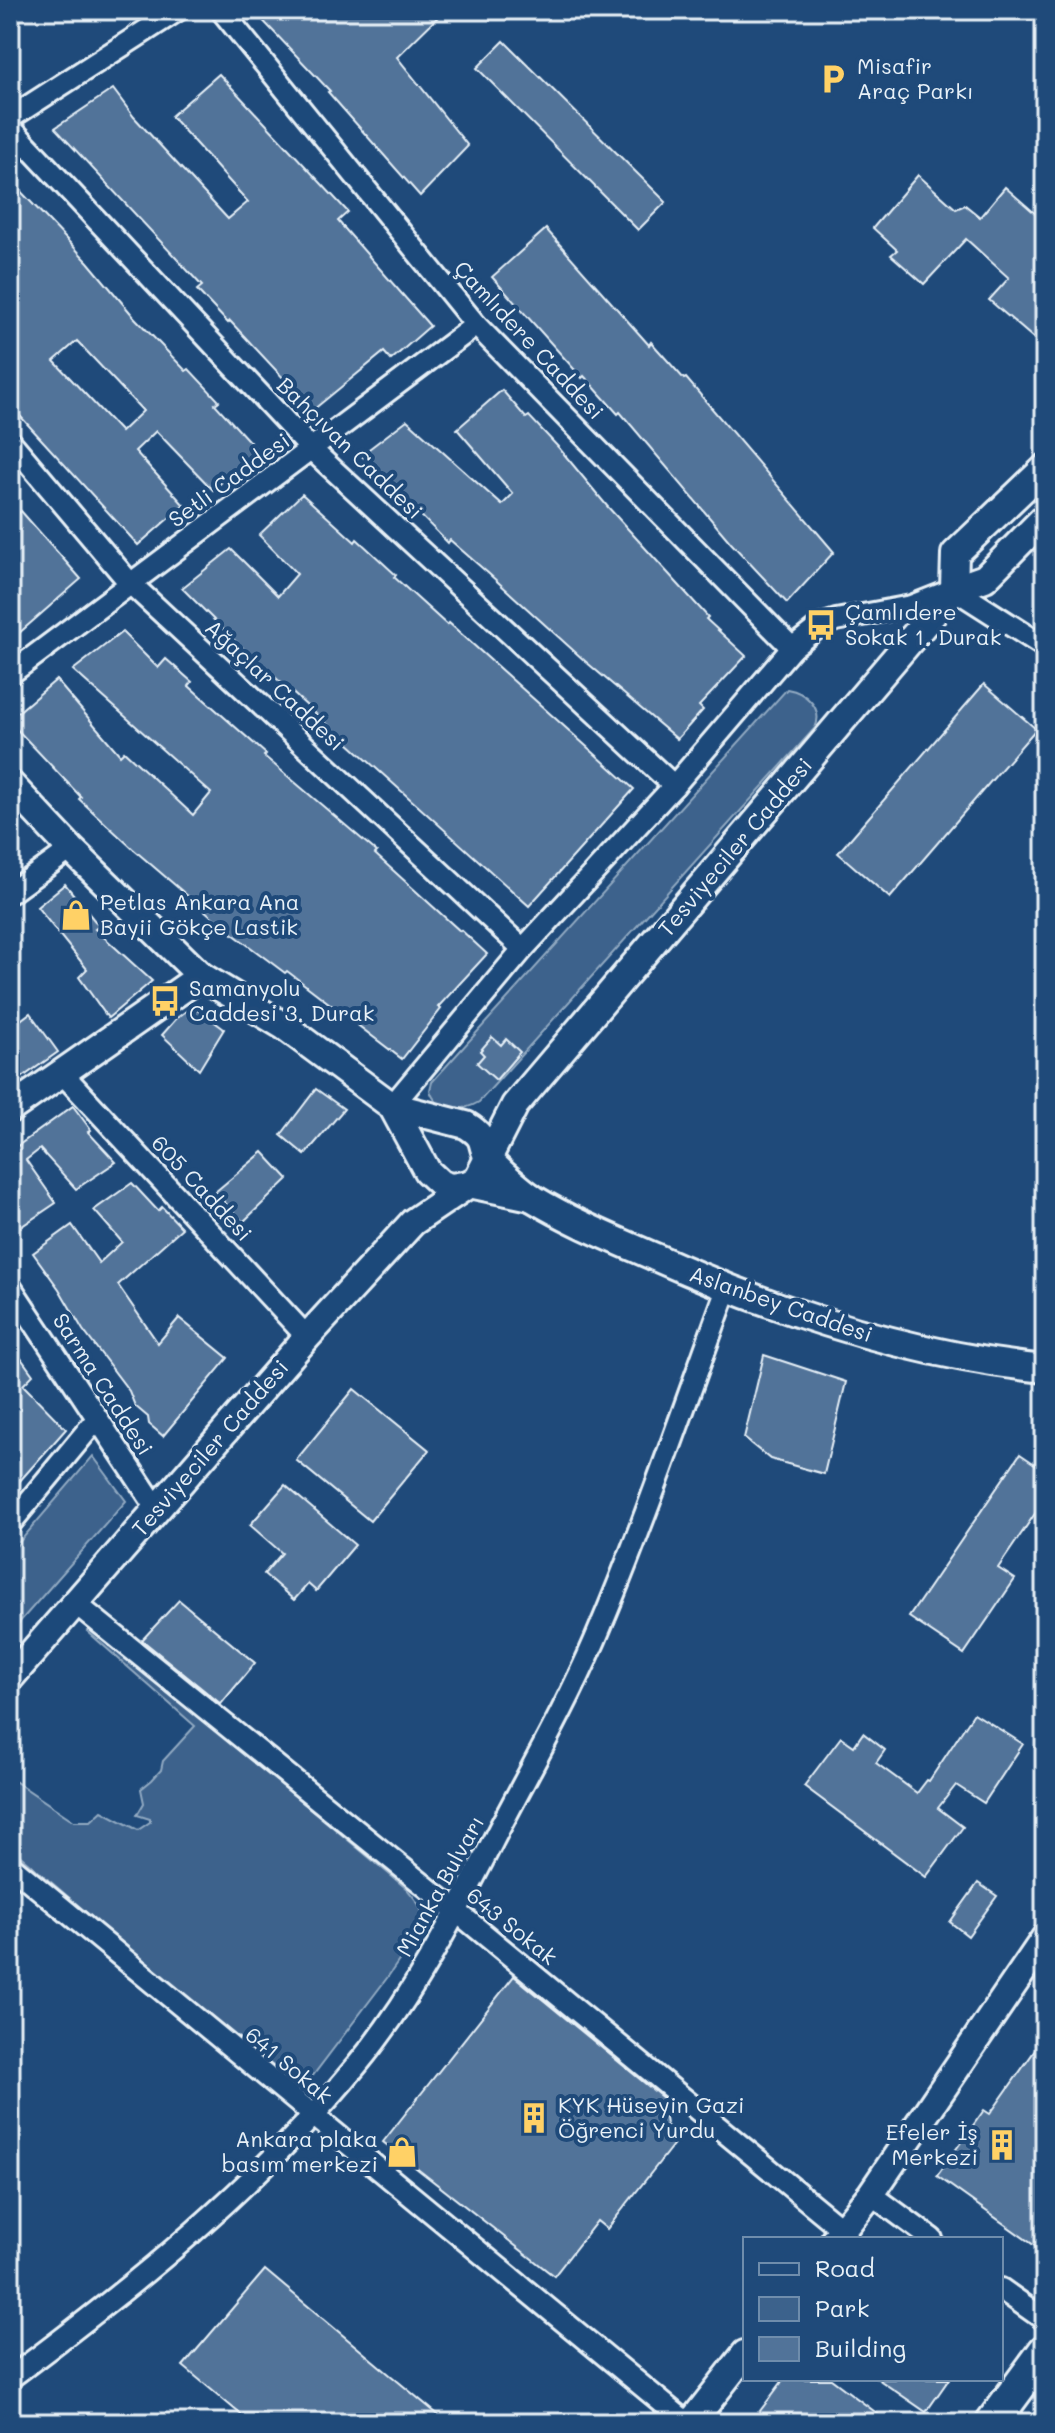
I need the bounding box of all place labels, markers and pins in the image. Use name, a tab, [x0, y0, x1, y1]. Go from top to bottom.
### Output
place label: Misafir Araç Parkı	[857, 51, 974, 105]
parking icon: Misafir Araç Parkı	[816, 62, 850, 96]
place label: Çamlıdere Sokak 1. Durak	[845, 597, 1002, 651]
bus stop icon: Çamlıdere Sokak 1. Durak	[804, 608, 838, 642]
place label: Petlas Ankara Ana Bayii Gökçe Lastik	[100, 887, 299, 941]
shop icon: Petlas Ankara Ana Bayii Gökçe Lastik	[59, 898, 93, 932]
place label: Samanyolu Caddesi 3. Durak	[189, 973, 374, 1027]
bus stop icon: Samanyolu Caddesi 3. Durak	[148, 984, 182, 1018]
place label: KYK Hüseyin Gazi Öğrenci Yurdu	[558, 2090, 745, 2144]
building icon: KYK Hüseyin Gazi Öğrenci Yurdu	[517, 2101, 551, 2135]
place label: Efeler İş Merkezi	[886, 2117, 978, 2171]
place label: Ankara plaka basım merkezi	[222, 2124, 378, 2178]
building icon: Efeler İş Merkezi	[985, 2128, 1019, 2162]
shop icon: Ankara plaka basım merkezi	[385, 2135, 419, 2169]

